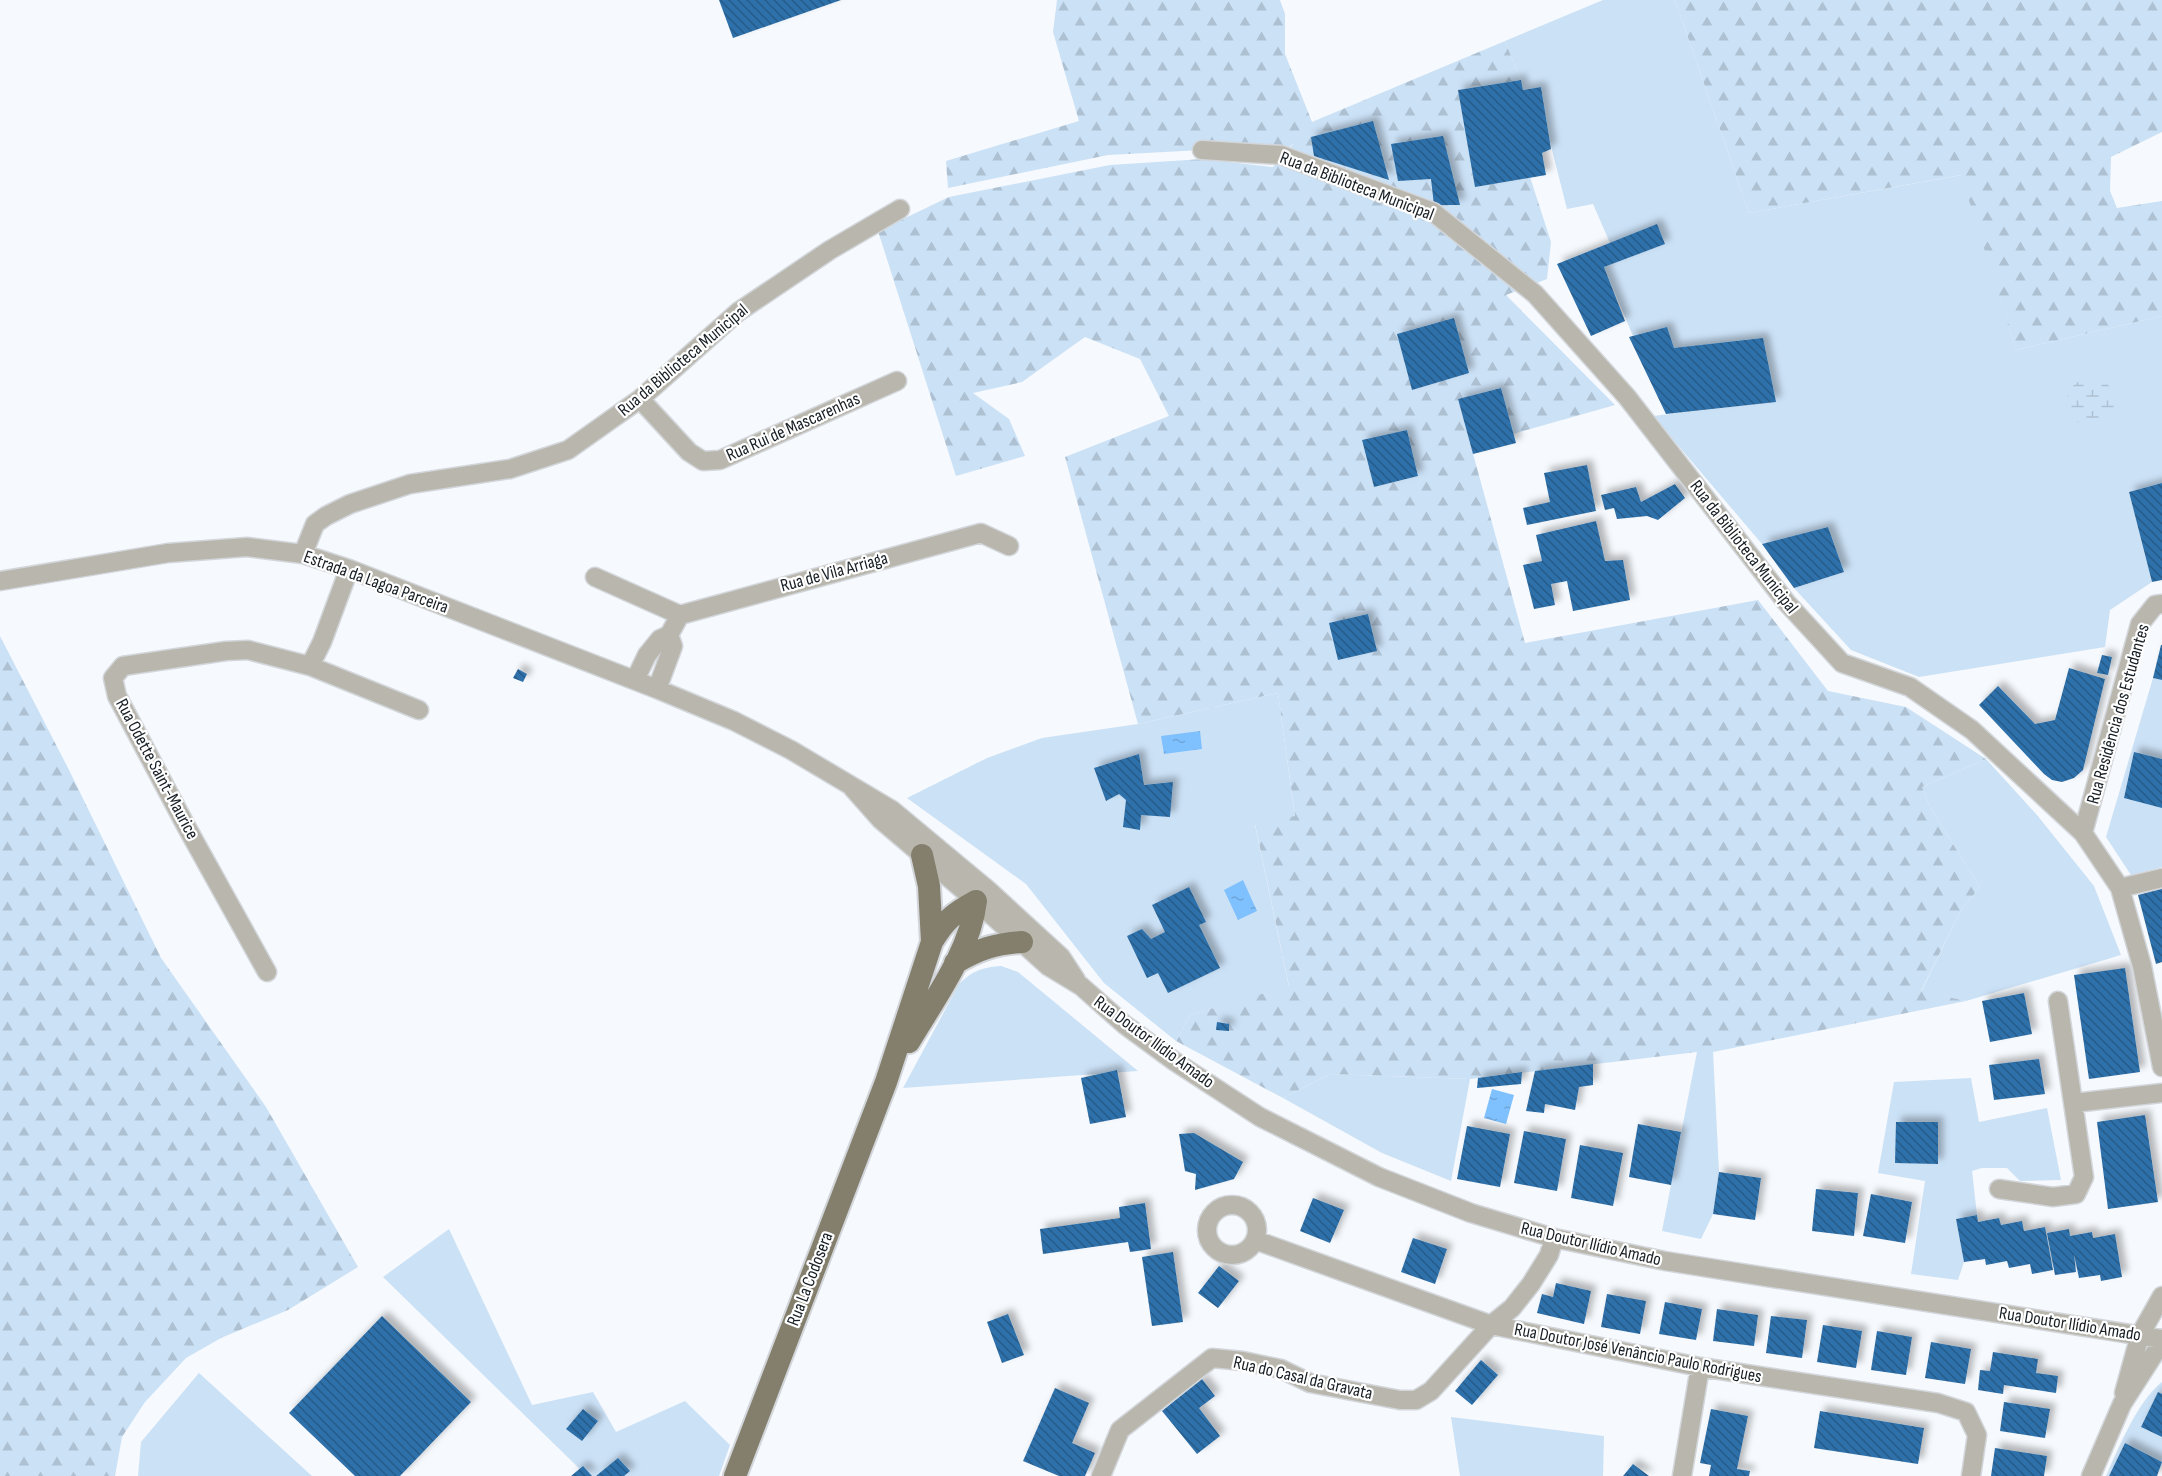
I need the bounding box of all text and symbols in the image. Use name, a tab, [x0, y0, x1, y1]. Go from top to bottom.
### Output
street label: Rua da Biblioteca Municipal	[1277, 147, 1437, 225]
street label: Rua da Biblioteca Municipal	[614, 300, 752, 420]
street label: Rua Rui de Mascarenhas	[723, 388, 863, 466]
street label: Rua da Biblioteca Municipal	[1685, 476, 1803, 618]
street label: Estrada da Lagoa Parceira	[301, 546, 451, 618]
street label: Rua de Vila Arriaga	[778, 548, 890, 596]
street label: Rua Residência dos Estudantes	[2082, 622, 2154, 806]
street label: Rua Odette Saint-Maurice	[111, 695, 203, 843]
street label: Rua Doutor Ilídio Amado	[1090, 991, 1218, 1093]
street label: Rua Doutor Ilídio Amado	[1519, 1218, 1663, 1270]
street label: Rua La Codosera	[783, 1229, 837, 1329]
street label: Rua Doutor Ilídio Amado	[1998, 1302, 2142, 1346]
street label: Rua Doutor José Venâncio Paulo Rodrigues	[1513, 1319, 1763, 1387]
street label: Rua do Casal da Gravata	[1231, 1352, 1375, 1404]

